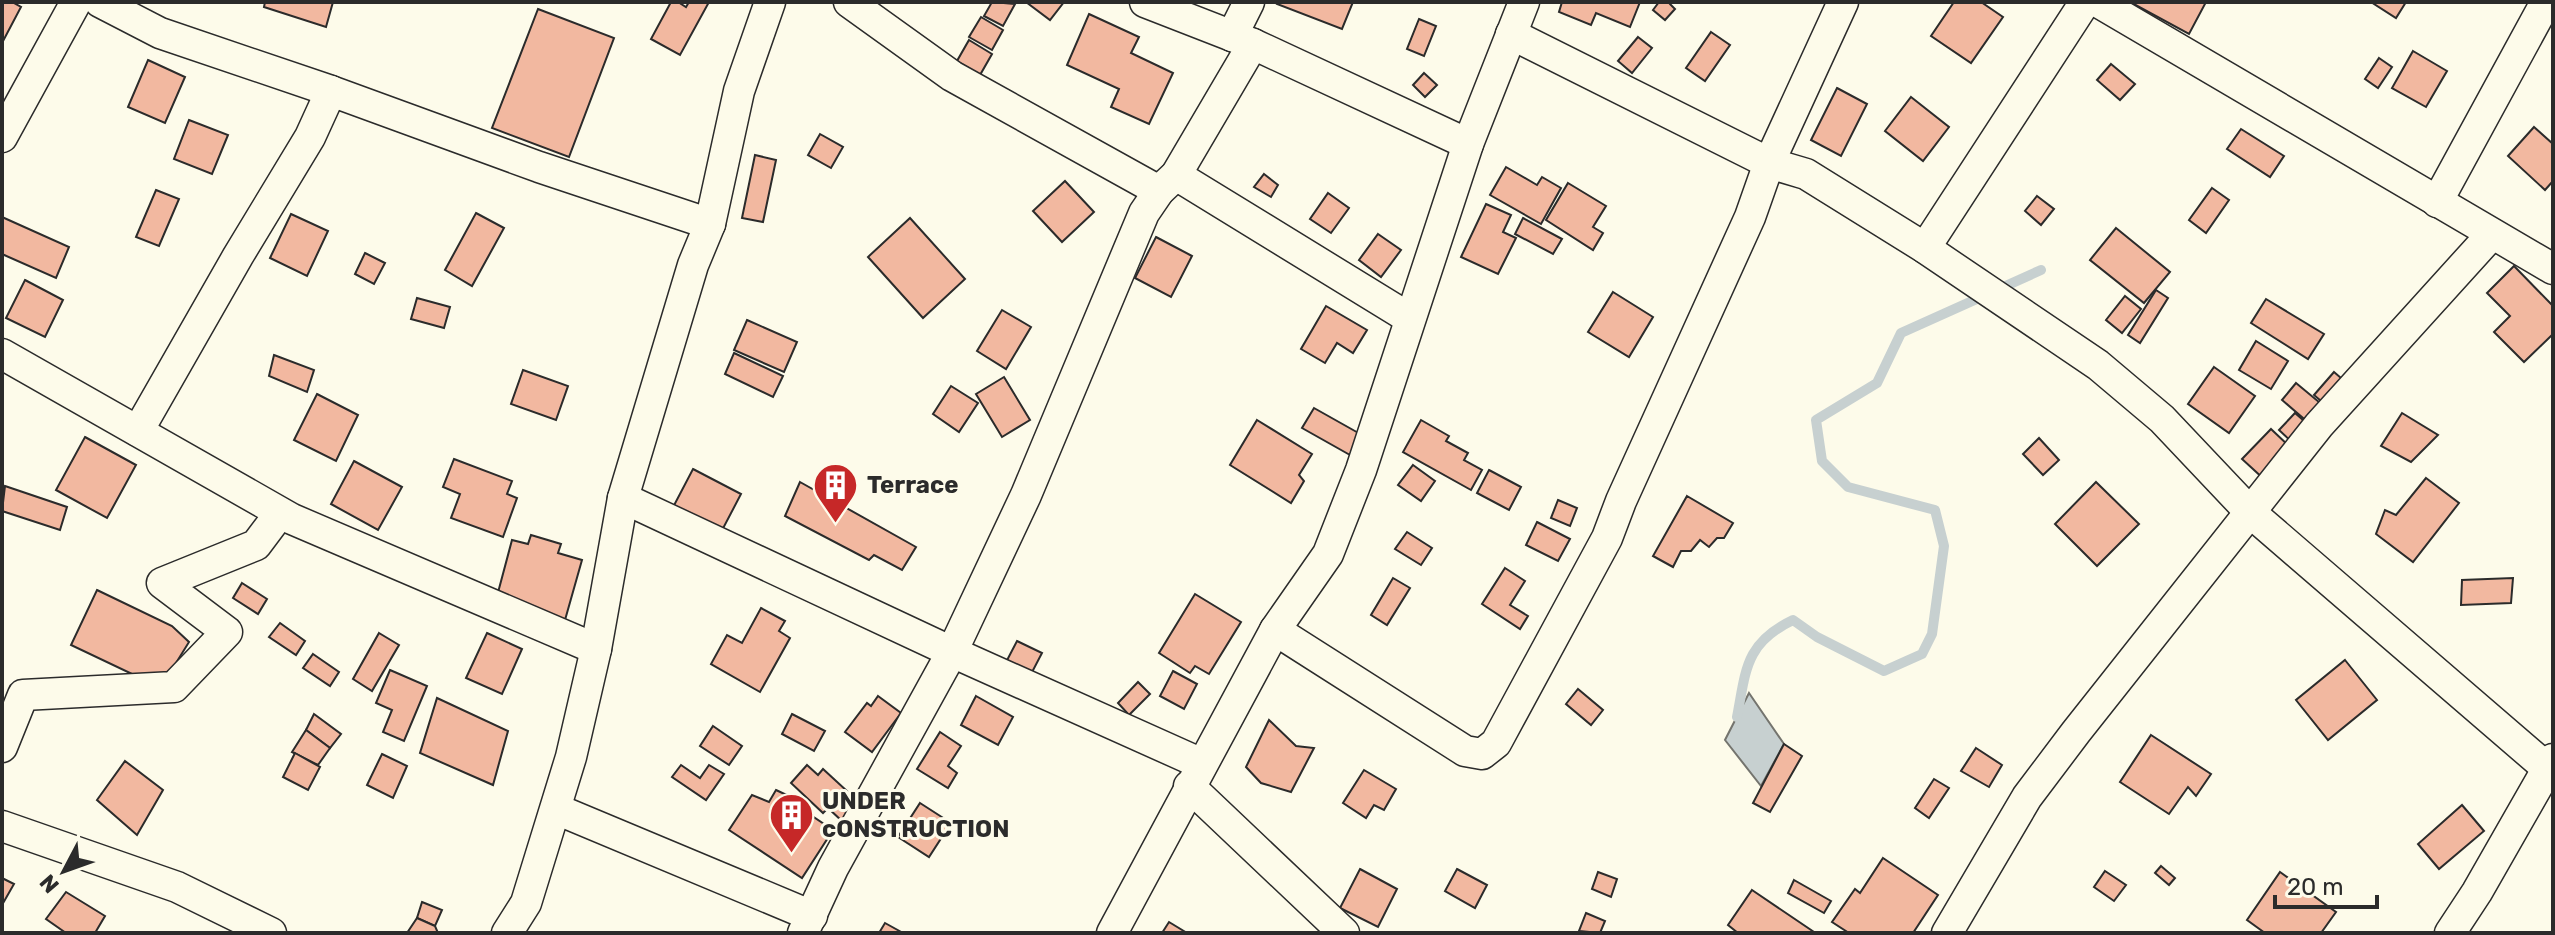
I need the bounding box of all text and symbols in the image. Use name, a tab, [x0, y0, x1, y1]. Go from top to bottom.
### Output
building icon: Terrace	[812, 461, 860, 524]
place label: Terrace	[867, 471, 958, 499]
place label: UNDER cONSTRUCTION	[822, 787, 1009, 843]
building icon: UNDER cONSTRUCTION	[767, 791, 815, 854]
north arrow	[24, 831, 104, 911]
scale bar	[2275, 859, 2377, 909]
text: N	[34, 869, 65, 899]
text: 20 m	[2287, 873, 2344, 901]

